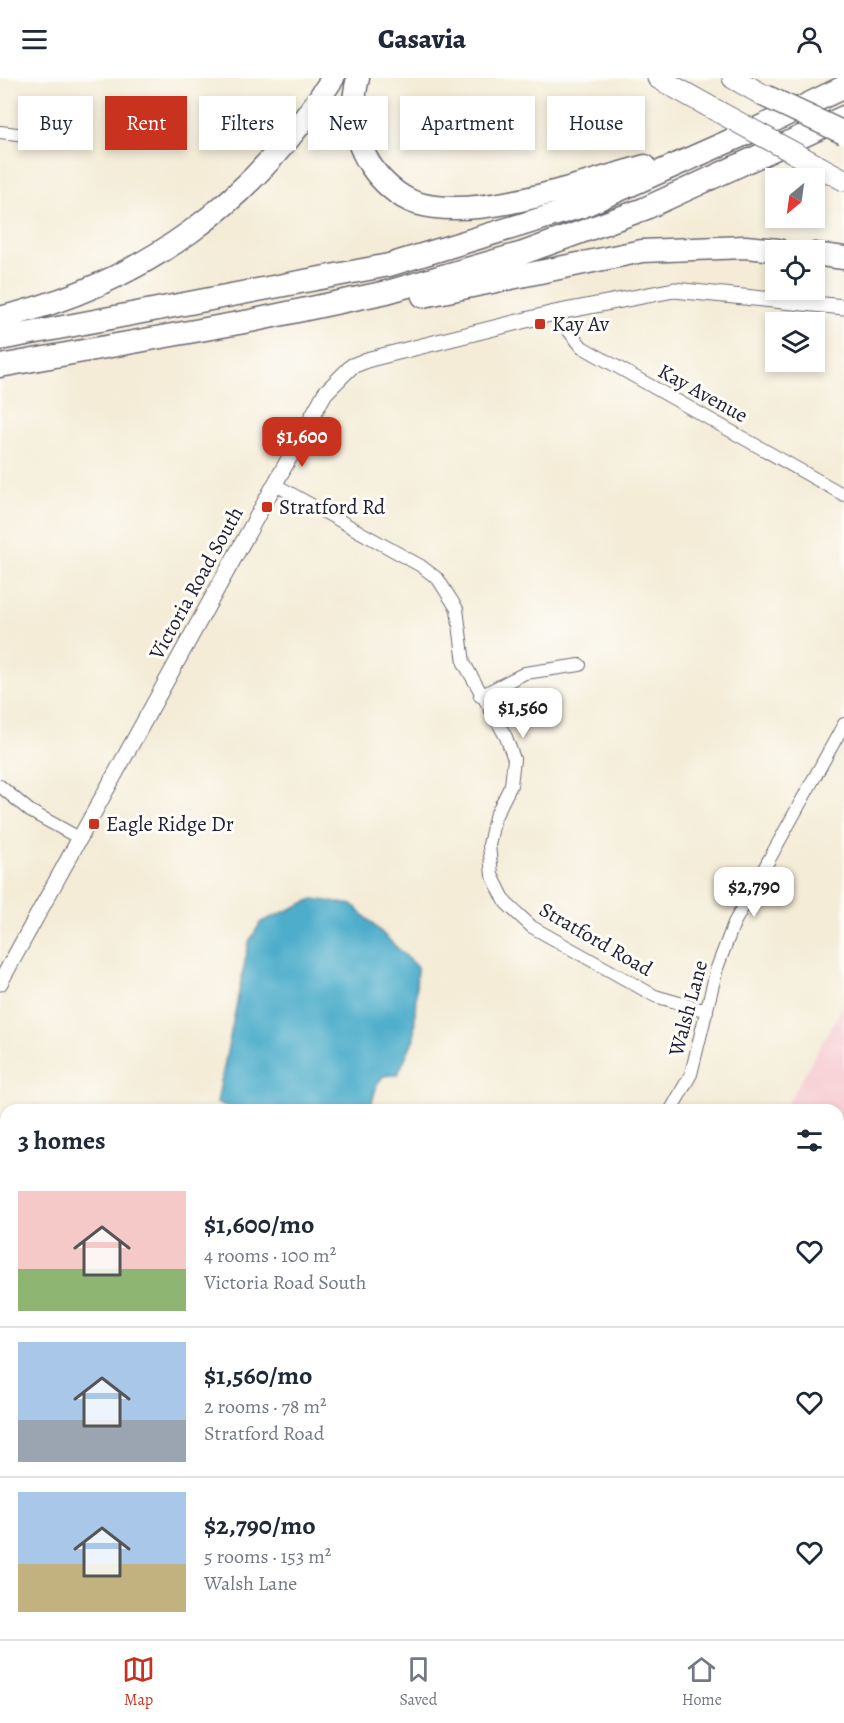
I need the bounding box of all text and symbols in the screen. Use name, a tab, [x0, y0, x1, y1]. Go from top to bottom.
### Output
text: Casavia	[378, 21, 466, 57]
icon: menu	[18, 23, 51, 56]
icon: person	[793, 23, 826, 56]
chip: Buy	[18, 96, 93, 150]
chip: Rent	[105, 96, 187, 150]
chip: Filters	[199, 96, 296, 150]
chip: New	[308, 96, 388, 150]
chip: Apartment	[400, 96, 535, 150]
chip: House	[547, 96, 645, 150]
north arrow	[765, 168, 825, 228]
map controls	[765, 168, 825, 372]
button: locate	[765, 240, 825, 300]
place label: Kay Av	[552, 310, 610, 338]
button: layers	[765, 312, 825, 372]
marker: Kay Av	[533, 317, 547, 331]
street label: Kay Avenue	[653, 357, 753, 429]
pin: $1,600	[253, 417, 351, 468]
text: $1,600	[276, 423, 328, 450]
place label: Stratford Rd	[279, 493, 386, 521]
marker: Stratford Rd	[260, 500, 274, 514]
street label: Victoria Road South	[142, 502, 250, 665]
pin: $1,560	[474, 688, 572, 739]
text: $1,560	[498, 694, 548, 721]
place label: Eagle Ridge Dr	[106, 810, 234, 838]
marker: Eagle Ridge Dr	[87, 817, 101, 831]
pin: $2,790	[705, 867, 803, 918]
text: $2,790	[728, 873, 780, 900]
street label: Stratford Road	[534, 895, 658, 983]
street label: Walsh Lane	[662, 957, 714, 1060]
text: 3 homes	[18, 1123, 106, 1158]
icon: filters	[793, 1124, 826, 1157]
text: $1,600/mo	[204, 1207, 314, 1242]
icon: home	[66, 1215, 138, 1287]
icon: heart	[793, 1235, 826, 1268]
text: 4 rooms · 100 m²	[204, 1242, 336, 1269]
text: Victoria Road South	[204, 1269, 367, 1296]
text: $1,560/mo	[204, 1358, 313, 1393]
icon: home	[66, 1366, 138, 1438]
icon: heart	[793, 1386, 826, 1419]
text: 2 rooms · 78 m²	[204, 1393, 327, 1420]
text: Stratford Road	[204, 1420, 325, 1447]
text: $2,790/mo	[204, 1508, 316, 1543]
icon: home	[66, 1516, 138, 1588]
icon: heart	[793, 1536, 826, 1569]
text: 5 rooms · 153 m²	[204, 1543, 331, 1570]
text: Walsh Lane	[204, 1570, 297, 1597]
tab: Map	[122, 1653, 155, 1711]
tab: Saved	[399, 1653, 437, 1711]
tab: Home	[682, 1653, 722, 1711]

